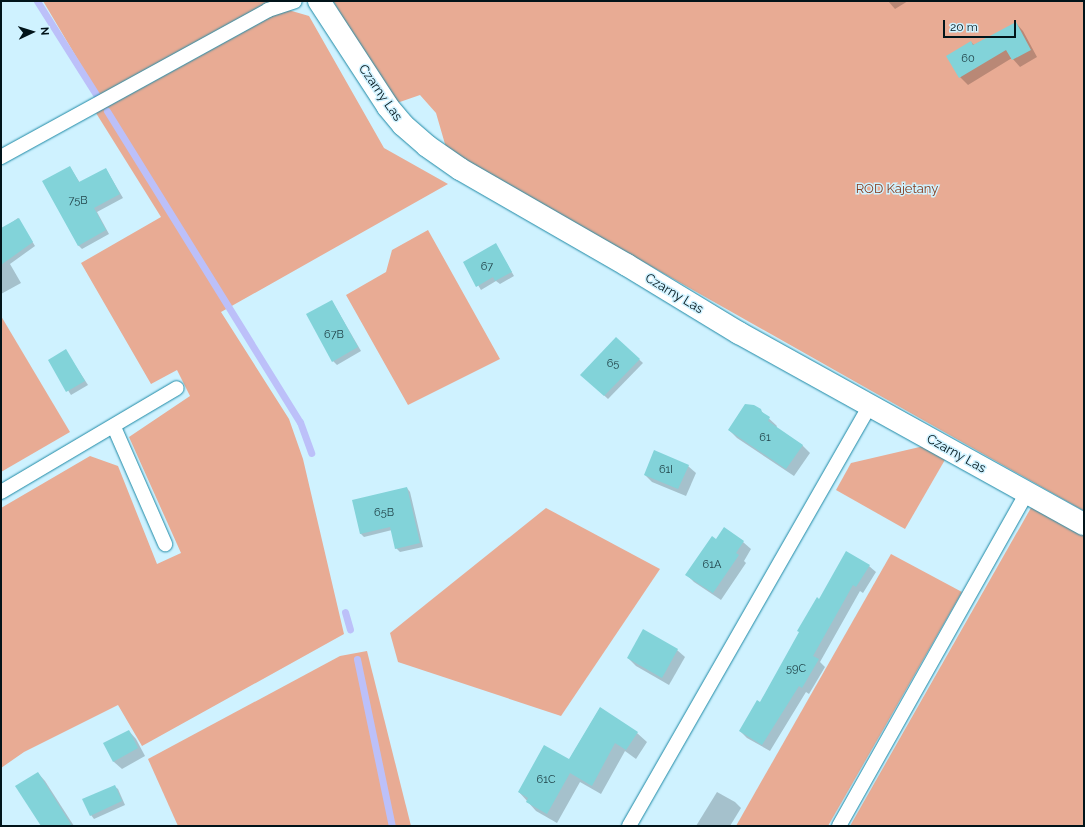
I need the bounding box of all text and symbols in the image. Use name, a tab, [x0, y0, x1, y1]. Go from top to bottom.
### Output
north arrow	[12, 12, 52, 52]
scale bar	[945, 12, 1018, 38]
text: 20 m	[950, 20, 978, 34]
text: N	[38, 26, 51, 36]
house number: 60	[961, 52, 975, 66]
street label: Czarny Las	[355, 62, 405, 124]
park label: ROD Kajetany	[856, 181, 938, 197]
house number: 75B	[68, 194, 88, 208]
house number: 67	[481, 260, 493, 274]
street label: Czarny Las	[642, 270, 706, 318]
house number: 67B	[324, 328, 344, 342]
house number: 65	[607, 357, 619, 371]
house number: 61	[759, 431, 771, 445]
street label: Czarny Las	[923, 431, 989, 477]
house number: 61I	[659, 463, 673, 477]
house number: 65B	[374, 506, 394, 520]
house number: 61A	[703, 558, 721, 572]
house number: 59C	[786, 662, 806, 676]
house number: 61C	[537, 773, 555, 787]

